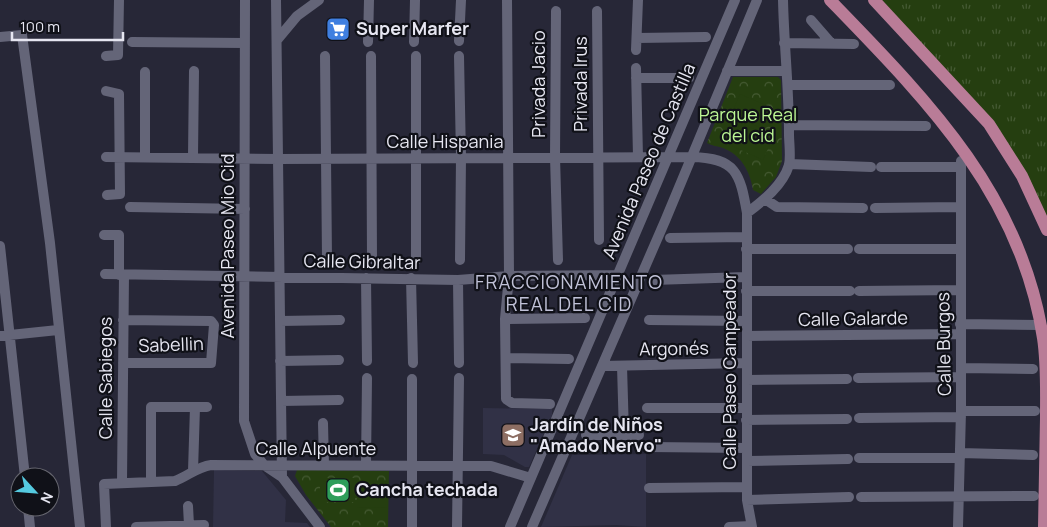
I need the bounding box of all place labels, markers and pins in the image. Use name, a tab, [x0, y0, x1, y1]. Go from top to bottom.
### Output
supermarket icon: Super Marfer	[325, 16, 351, 42]
place label: Super Marfer	[356, 16, 469, 40]
place label: Jardín de Niños "Amado Nervo"	[530, 412, 663, 457]
school or university icon: Jardín de Niños "Amado Nervo"	[500, 422, 526, 448]
sports icon: Cancha techada	[325, 477, 351, 503]
place label: Cancha techada	[356, 477, 498, 501]

